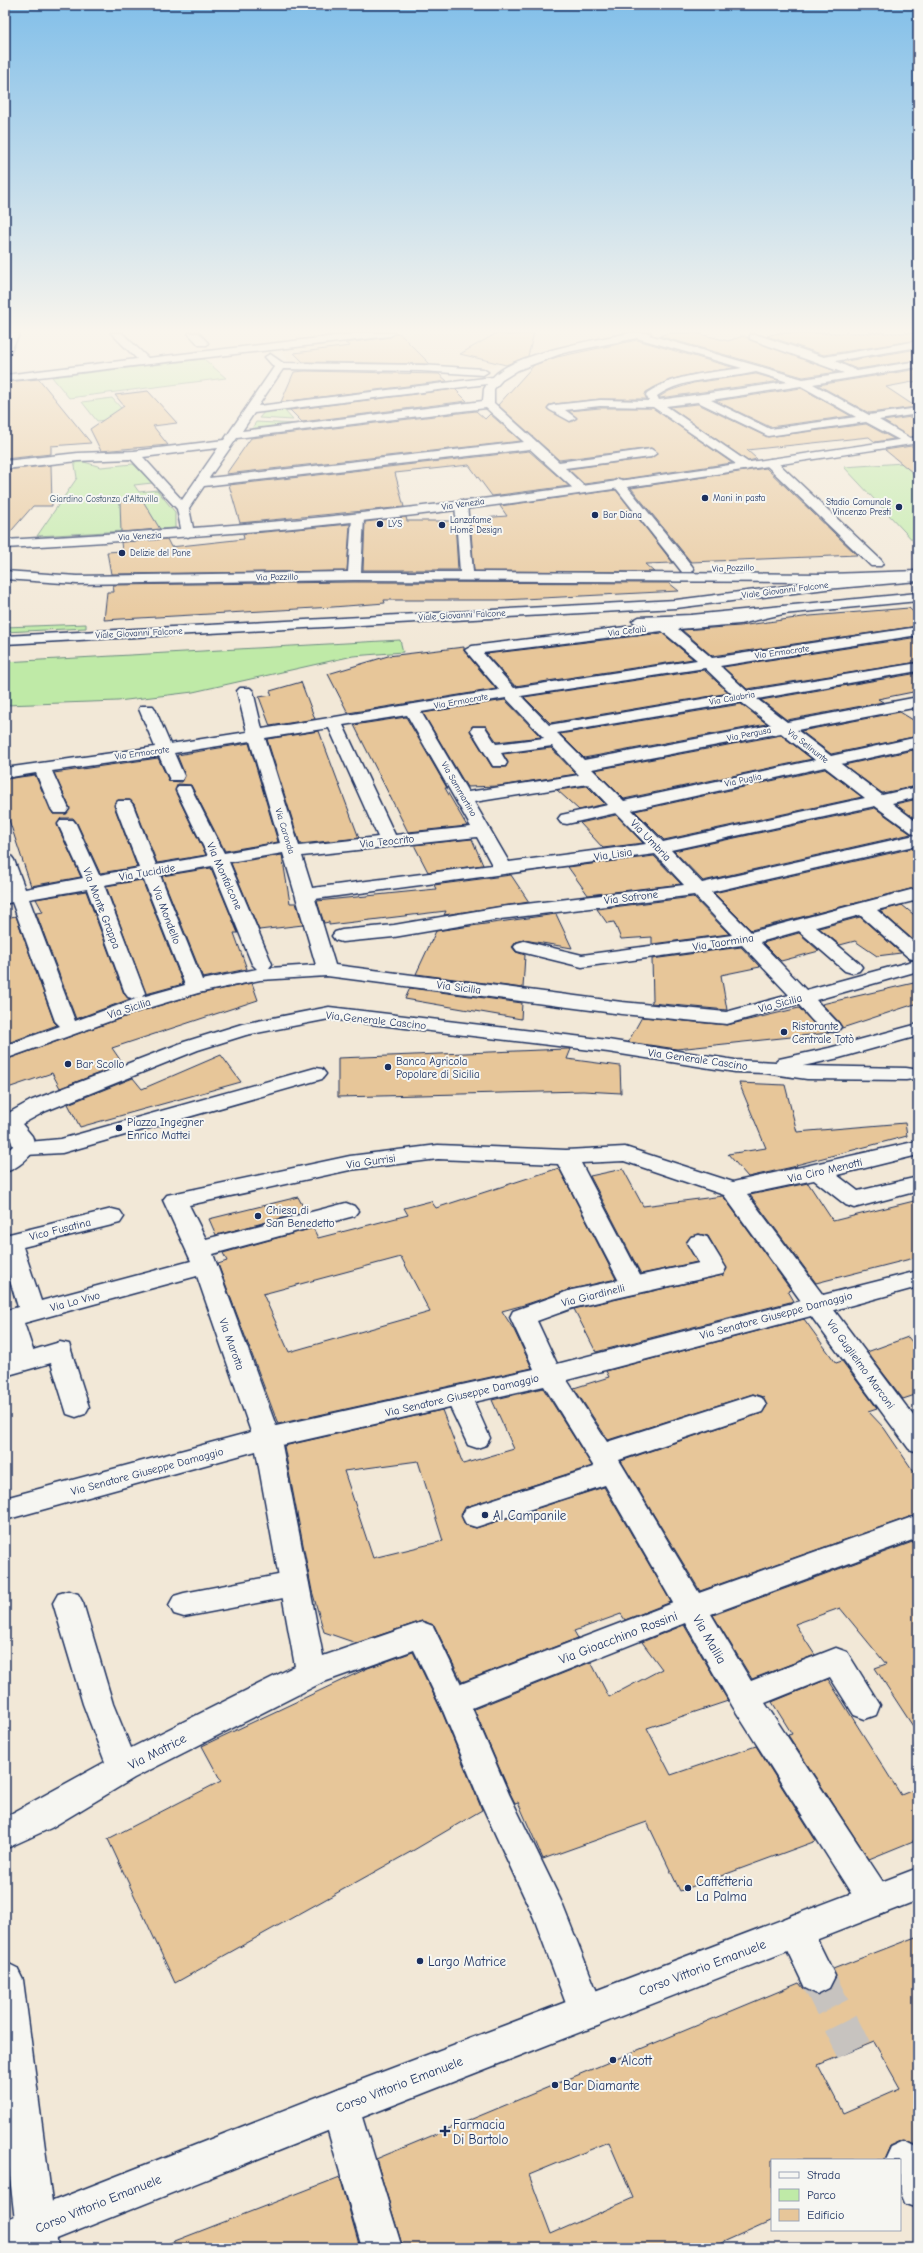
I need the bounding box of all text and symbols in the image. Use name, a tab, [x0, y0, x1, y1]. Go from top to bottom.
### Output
marker: Mani in pasta	[700, 493, 710, 503]
place label: Mani in pasta	[713, 493, 765, 503]
park label: Giardino Costanza d'Altavilla	[50, 494, 158, 504]
street label: Via Venezia	[441, 496, 485, 512]
place label: Stadio Comunale Vincenzo Presti	[826, 497, 891, 517]
marker: Stadio Comunale Vincenzo Presti	[894, 502, 904, 512]
marker: Bar Diana	[590, 510, 600, 520]
place label: Bar Diana	[603, 510, 642, 520]
place label: Lanzafame Home Design	[450, 515, 502, 535]
marker: LYS	[375, 519, 385, 529]
place label: LYS	[388, 519, 402, 529]
marker: Lanzafame Home Design	[437, 520, 447, 530]
street label: Via Venezia	[118, 530, 162, 542]
marker: Delizie del Pane	[117, 548, 127, 558]
place label: Delizie del Pane	[130, 548, 191, 558]
street label: Via Pozzillo	[712, 562, 755, 574]
street label: Via Pozzillo	[256, 572, 298, 582]
street label: Viale Giovanni Falcone	[741, 580, 829, 600]
street label: Viale Giovanni Falcone	[418, 608, 506, 622]
street label: Via Cefalù	[607, 624, 647, 638]
street label: Viale Giovanni Falcone	[95, 626, 183, 640]
street label: Via Ermocrate	[754, 643, 810, 661]
street label: Via Calabria	[708, 689, 756, 707]
street label: Via Ermocrate	[433, 691, 489, 711]
street label: Via Pergusa	[726, 725, 772, 743]
street label: Via Selinunte	[785, 727, 831, 765]
street label: Via Ermocrate	[114, 744, 170, 762]
street label: Via Sammartino	[439, 760, 479, 818]
street label: Via Puglia	[724, 771, 762, 789]
street label: Via Caronda	[273, 807, 297, 855]
street label: Via Umbria	[628, 817, 674, 864]
street label: Via Teocrito	[359, 832, 415, 851]
street label: Via Monfalcone	[204, 840, 245, 912]
street label: Via Lisia	[593, 845, 633, 864]
street label: Via Tucidide	[118, 861, 177, 884]
street label: Via Monte Grappa	[80, 866, 123, 951]
street label: Via Mondello	[150, 884, 184, 946]
street label: Via Sofrone	[603, 888, 659, 907]
street label: Via Taormina	[692, 931, 755, 954]
street label: Via Sicilia	[436, 978, 482, 997]
street label: Via Sicilia	[757, 991, 803, 1016]
street label: Via Sicilia	[106, 995, 152, 1022]
street label: Via Generale Cascino	[325, 1009, 427, 1032]
place label: Ristorante Centrale Totò	[792, 1020, 854, 1046]
marker: Ristorante Centrale Totò	[779, 1027, 789, 1037]
street label: Via Generale Cascino	[647, 1046, 749, 1073]
place label: Banca Agricola Popolare di Sicilia	[396, 1055, 480, 1081]
place label: Bar Scollo	[76, 1058, 125, 1071]
marker: Bar Scollo	[63, 1059, 73, 1069]
marker: Banca Agricola Popolare di Sicilia	[383, 1062, 393, 1072]
place label: Piazza Ingegner Enrico Mattei	[127, 1116, 204, 1142]
marker: Piazza Ingegner Enrico Mattei	[114, 1123, 124, 1133]
street label: Via Gurrisi	[346, 1152, 397, 1171]
street label: Via Ciro Menotti	[787, 1156, 864, 1185]
place label: Chiesa di San Benedetto	[266, 1204, 335, 1230]
marker: Chiesa di San Benedetto	[253, 1211, 263, 1221]
street label: Vico Fusatina	[28, 1216, 92, 1243]
street label: Via Giardinelli	[560, 1281, 626, 1310]
street label: Via Lo Vivo	[49, 1289, 102, 1314]
street label: Via Senatore Giuseppe Damaggio	[698, 1289, 854, 1342]
street label: Via Marotta	[216, 1316, 247, 1372]
street label: Via Guglielmo Marconi	[824, 1317, 897, 1411]
street label: Via Senatore Giuseppe Damaggio	[384, 1371, 540, 1420]
street label: Via Senatore Giuseppe Damaggio	[69, 1445, 225, 1498]
place label: Al Campanile	[493, 1508, 567, 1523]
marker: Al Campanile	[480, 1510, 490, 1520]
street label: Via Gioacchino Rossini	[557, 1608, 680, 1667]
street label: Via Mallia	[690, 1612, 730, 1666]
street label: Via Matrice	[126, 1730, 189, 1772]
place label: Caffetteria La Palma	[696, 1874, 753, 1904]
marker: Caffetteria La Palma	[683, 1883, 693, 1893]
street label: Corso Vittorio Emanuele	[637, 1936, 768, 1999]
place label: Largo Matrice	[428, 1954, 507, 1969]
marker: Largo Matrice	[415, 1956, 425, 1966]
street label: Corso Vittorio Emanuele	[334, 2053, 465, 2116]
place label: Alcott	[621, 2053, 653, 2068]
marker: Alcott	[608, 2055, 618, 2065]
place label: Bar Diamante	[563, 2078, 640, 2093]
marker: Bar Diamante	[550, 2080, 560, 2090]
place label: Farmacia Di Bartolo	[453, 2117, 508, 2147]
marker: Farmacia Di Bartolo	[440, 2126, 450, 2136]
legend	[771, 2159, 901, 2231]
text: Strada	[807, 2168, 840, 2182]
street label: Corso Vittorio Emanuele	[33, 2171, 164, 2236]
text: Parco	[807, 2188, 836, 2202]
text: Edificio	[807, 2208, 844, 2222]

